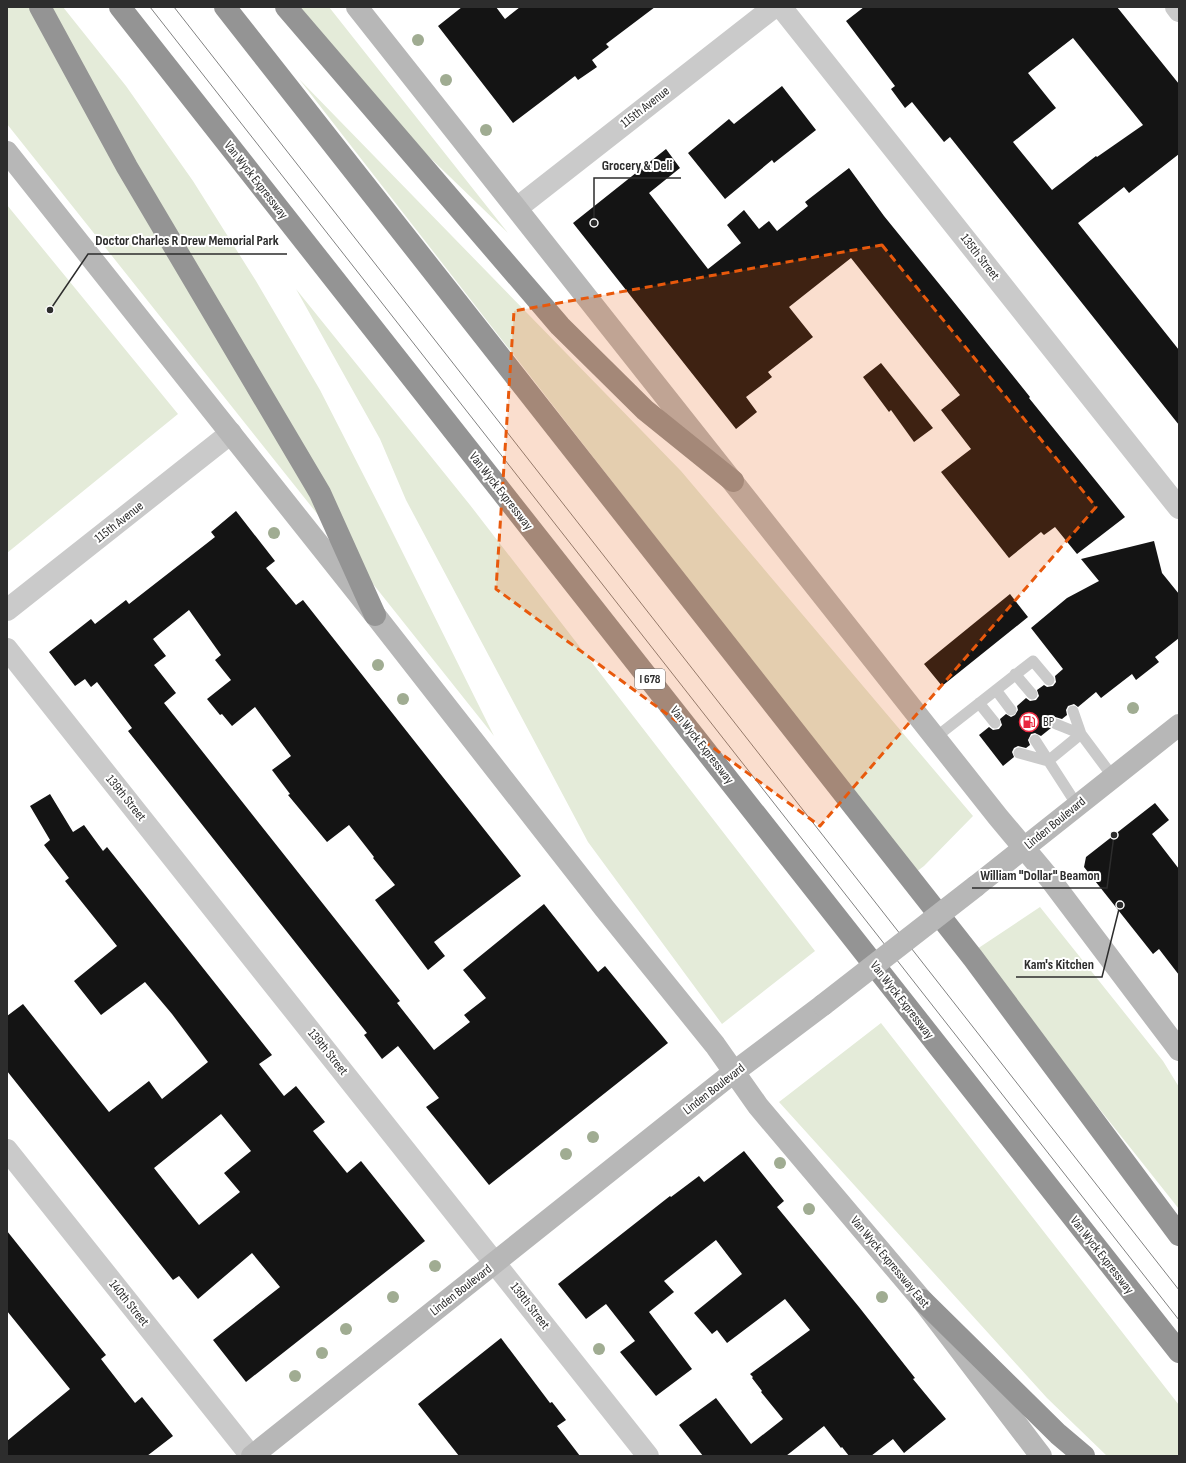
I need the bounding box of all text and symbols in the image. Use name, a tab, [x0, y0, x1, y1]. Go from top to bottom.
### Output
street label: 115th Avenue	[617, 83, 673, 131]
street label: Van Wyck Expressway	[221, 138, 291, 222]
callout: Grocery & Deli	[594, 152, 681, 178]
text: Grocery & Deli	[602, 157, 672, 174]
callout: Doctor Charles R Drew Memorial Park	[88, 228, 287, 254]
street label: 135th Street	[957, 231, 1003, 283]
text: Doctor Charles R Drew Memorial Park	[95, 232, 279, 249]
street label: Van Wyck Expressway	[466, 449, 536, 533]
street label: 115th Avenue	[91, 498, 147, 546]
road number: I 678	[635, 669, 665, 689]
street label: Van Wyck Expressway	[667, 703, 737, 787]
fuel station icon: BP	[1018, 711, 1040, 733]
place label: BP	[1043, 714, 1055, 730]
street label: 139th Street	[103, 772, 150, 824]
street label: Linden Boulevard	[1021, 793, 1089, 853]
callout: William "Dollar" Beamon	[972, 862, 1107, 888]
text: William "Dollar" Beamon	[980, 867, 1100, 884]
callout: Kam's Kitchen	[1016, 951, 1102, 977]
text: Kam's Kitchen	[1024, 956, 1094, 973]
street label: Van Wyck Expressway	[867, 958, 937, 1042]
street label: 139th Street	[305, 1026, 352, 1078]
street label: Linden Boulevard	[680, 1060, 748, 1118]
street label: Van Wyck Expressway East	[847, 1213, 933, 1311]
street label: Van Wyck Expressway	[1067, 1213, 1137, 1297]
street label: Linden Boulevard	[427, 1261, 495, 1319]
street label: 140th Street	[106, 1277, 152, 1329]
street label: 139th Street	[507, 1279, 553, 1333]

